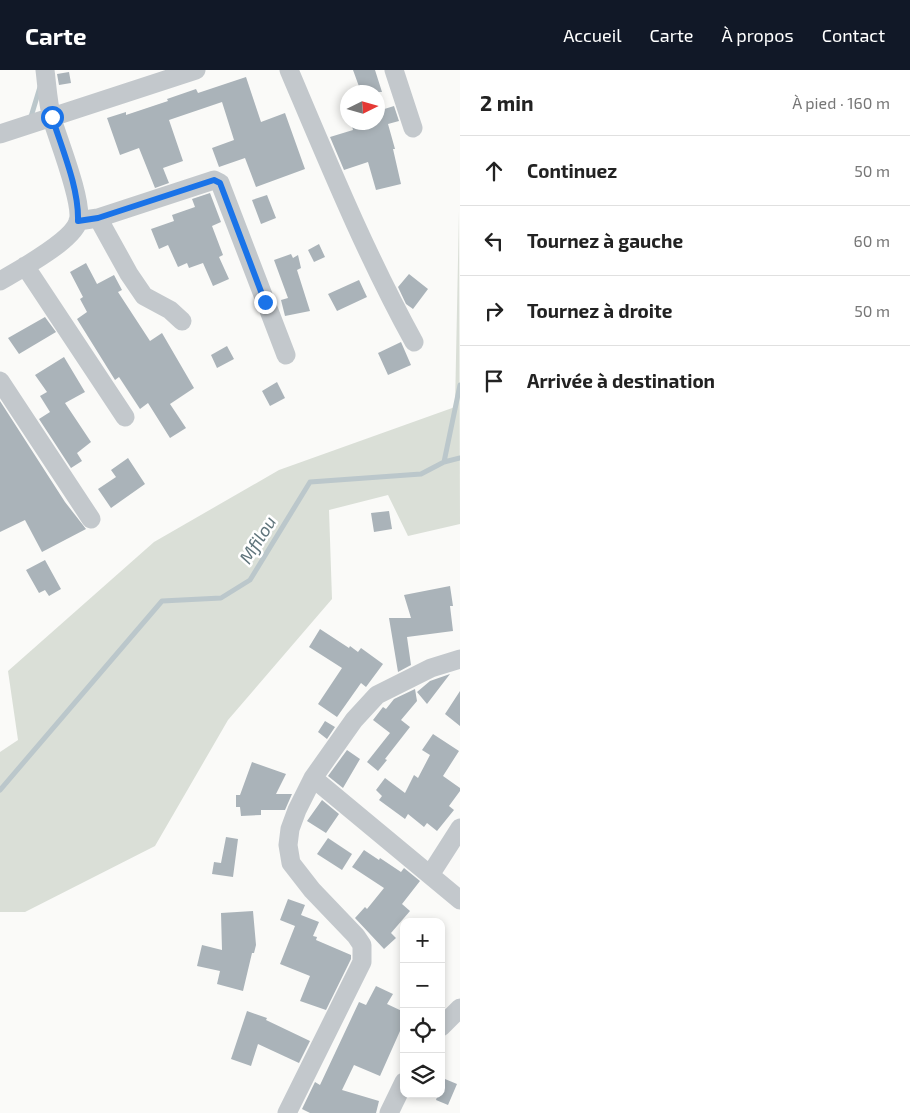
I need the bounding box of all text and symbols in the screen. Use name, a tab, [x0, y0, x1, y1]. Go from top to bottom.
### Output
text: Carte	[25, 21, 86, 50]
text: Accueil	[563, 24, 622, 46]
text: Carte	[650, 24, 693, 46]
text: À propos	[721, 24, 794, 46]
text: Contact	[822, 24, 885, 46]
north arrow	[340, 85, 385, 130]
text: 2 min	[480, 90, 534, 115]
text: À pied · 160 m	[792, 93, 890, 112]
route start	[41, 106, 64, 129]
icon: ahead	[480, 157, 508, 185]
text: Continuez	[527, 159, 617, 182]
text: 50 m	[854, 161, 890, 180]
icon: left	[480, 227, 508, 255]
text: Tournez à gauche	[527, 229, 683, 252]
text: 60 m	[854, 231, 890, 250]
route end	[254, 291, 277, 314]
icon: right	[480, 297, 508, 325]
text: Tournez à droite	[527, 299, 673, 322]
text: 50 m	[854, 301, 890, 320]
icon: arrive	[480, 367, 508, 395]
text: Arrivée à destination	[527, 369, 715, 392]
water label: Mfilou	[234, 511, 280, 567]
map controls	[400, 918, 445, 1098]
button: +	[400, 918, 445, 963]
button: −	[400, 963, 445, 1008]
button: locate	[400, 1008, 445, 1053]
button: layers	[400, 1053, 445, 1098]

